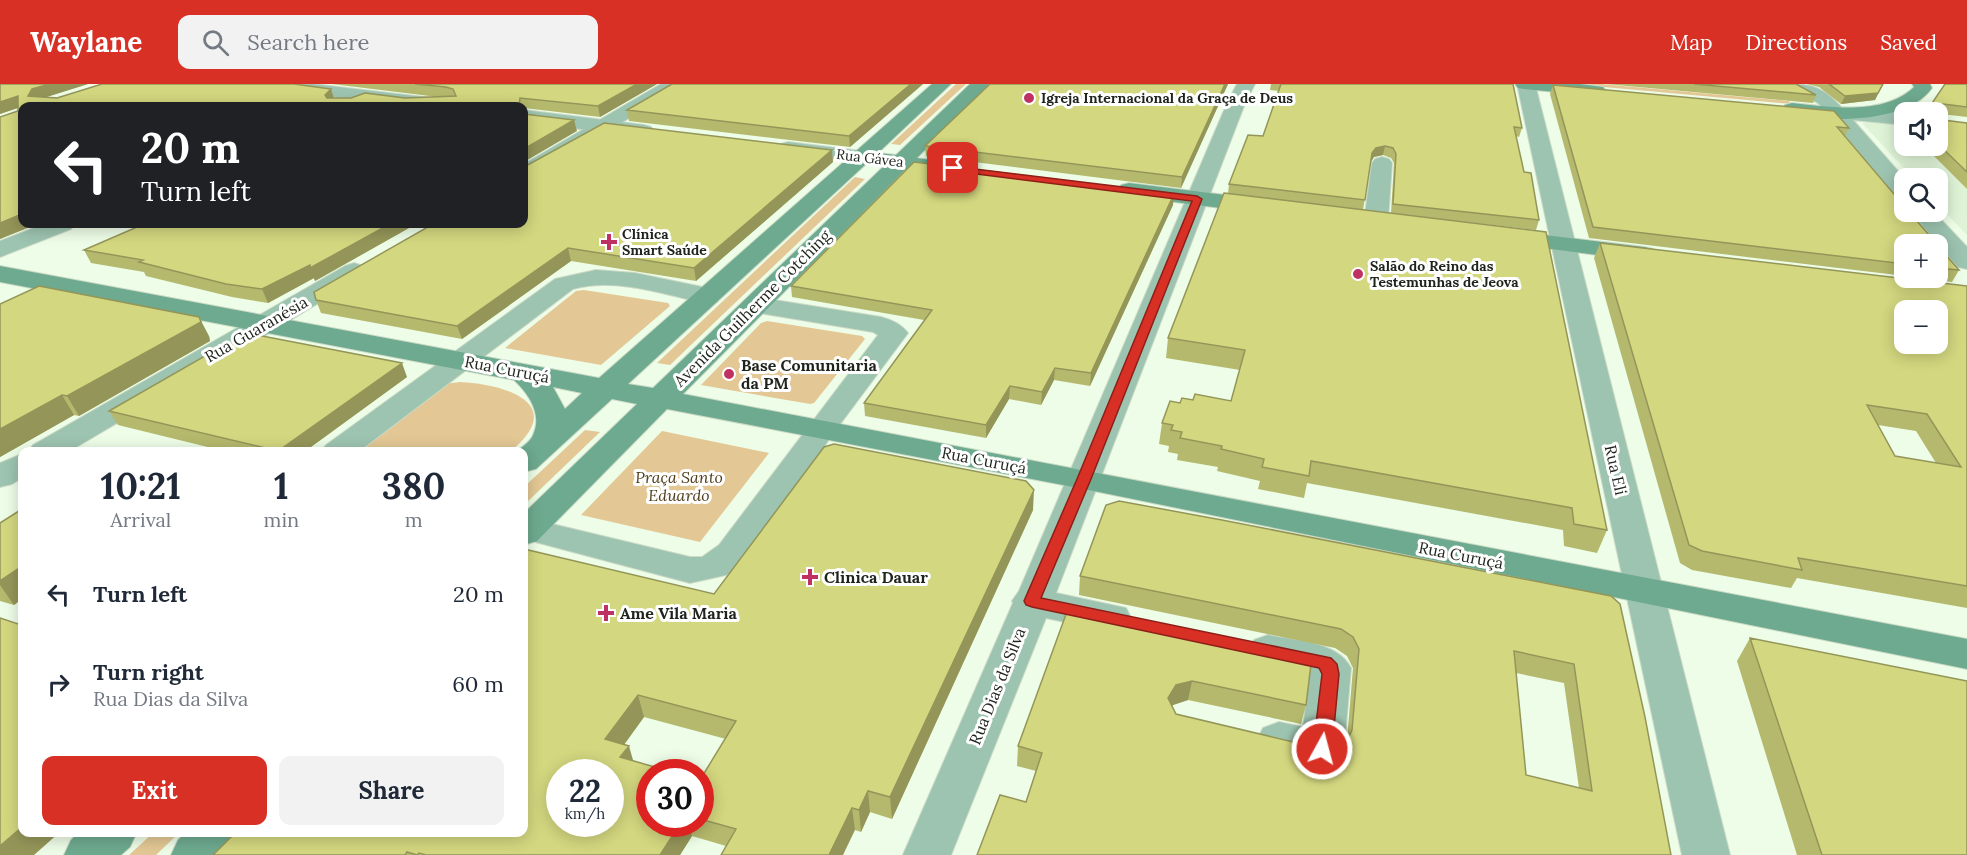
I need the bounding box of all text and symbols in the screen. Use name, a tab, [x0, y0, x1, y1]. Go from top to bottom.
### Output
search box	[178, 15, 598, 69]
text: Waylane	[30, 24, 142, 60]
icon: search	[199, 26, 232, 59]
text: Search here	[247, 28, 370, 56]
text: Map	[1670, 29, 1713, 56]
text: Directions	[1746, 29, 1847, 56]
text: Saved	[1880, 29, 1937, 56]
place label: Igreja Internacional da Graça de Deus	[1041, 89, 1293, 107]
marker: Igreja Internacional da Graça de Deus	[1022, 91, 1036, 105]
map controls	[1894, 102, 1948, 354]
button: sound	[1894, 102, 1948, 156]
text: 20 m	[141, 121, 240, 175]
icon: left	[42, 126, 120, 204]
pin	[927, 142, 978, 193]
street label: Rua Gávea	[835, 145, 905, 171]
icon: arrive	[936, 151, 969, 184]
button: search	[1894, 168, 1948, 222]
text: Turn left	[141, 174, 251, 208]
place label: Clínica Smart Saúde	[622, 225, 707, 259]
street label: Avenida Guilherme Cotching	[669, 225, 835, 391]
marker: Clínica Smart Saúde	[600, 233, 618, 251]
button: +	[1894, 234, 1948, 288]
place label: Salão do Reino das Testemunhas de Jeova	[1370, 257, 1519, 291]
marker: Salão do Reino das Testemunhas de Jeova	[1351, 267, 1365, 281]
street label: Rua Guaranésia	[201, 291, 311, 367]
button: −	[1894, 300, 1948, 354]
street label: Rua Curuçá	[463, 351, 551, 387]
place label: Base Comunitaria da PM	[741, 355, 877, 393]
marker: Base Comunitaria da PM	[722, 367, 736, 381]
street label: Rua Curuçá	[940, 442, 1028, 478]
street label: Rua Eli	[1601, 443, 1631, 497]
text: 10:21	[101, 463, 181, 509]
text: 1	[274, 463, 289, 509]
text: 380	[382, 463, 445, 509]
park label: Praça Santo Eduardo	[635, 467, 723, 505]
text: Arrival	[110, 507, 171, 532]
text: min	[264, 507, 299, 532]
text: m	[405, 507, 423, 532]
street label: Rua Curuçá	[1417, 537, 1505, 573]
place label: Clinica Dauar	[824, 567, 928, 587]
marker: Clinica Dauar	[801, 568, 819, 586]
icon: left	[42, 578, 75, 611]
text: Turn left	[93, 580, 187, 608]
text: 20 m	[453, 580, 504, 608]
place label: Ame Vila Maria	[620, 603, 738, 623]
marker: Ame Vila Maria	[597, 604, 615, 622]
street label: Rua Dias da Silva	[964, 625, 1030, 747]
text: Turn right	[93, 658, 204, 686]
icon: right	[42, 668, 75, 701]
text: 60 m	[452, 670, 504, 698]
text: Rua Dias da Silva	[93, 686, 248, 711]
position arrow	[1290, 717, 1354, 781]
button: Exit	[42, 756, 267, 825]
button: Share	[279, 756, 504, 825]
speed limit sign: 30	[636, 759, 714, 837]
text: 22	[569, 772, 601, 810]
text: km/h	[565, 804, 605, 823]

